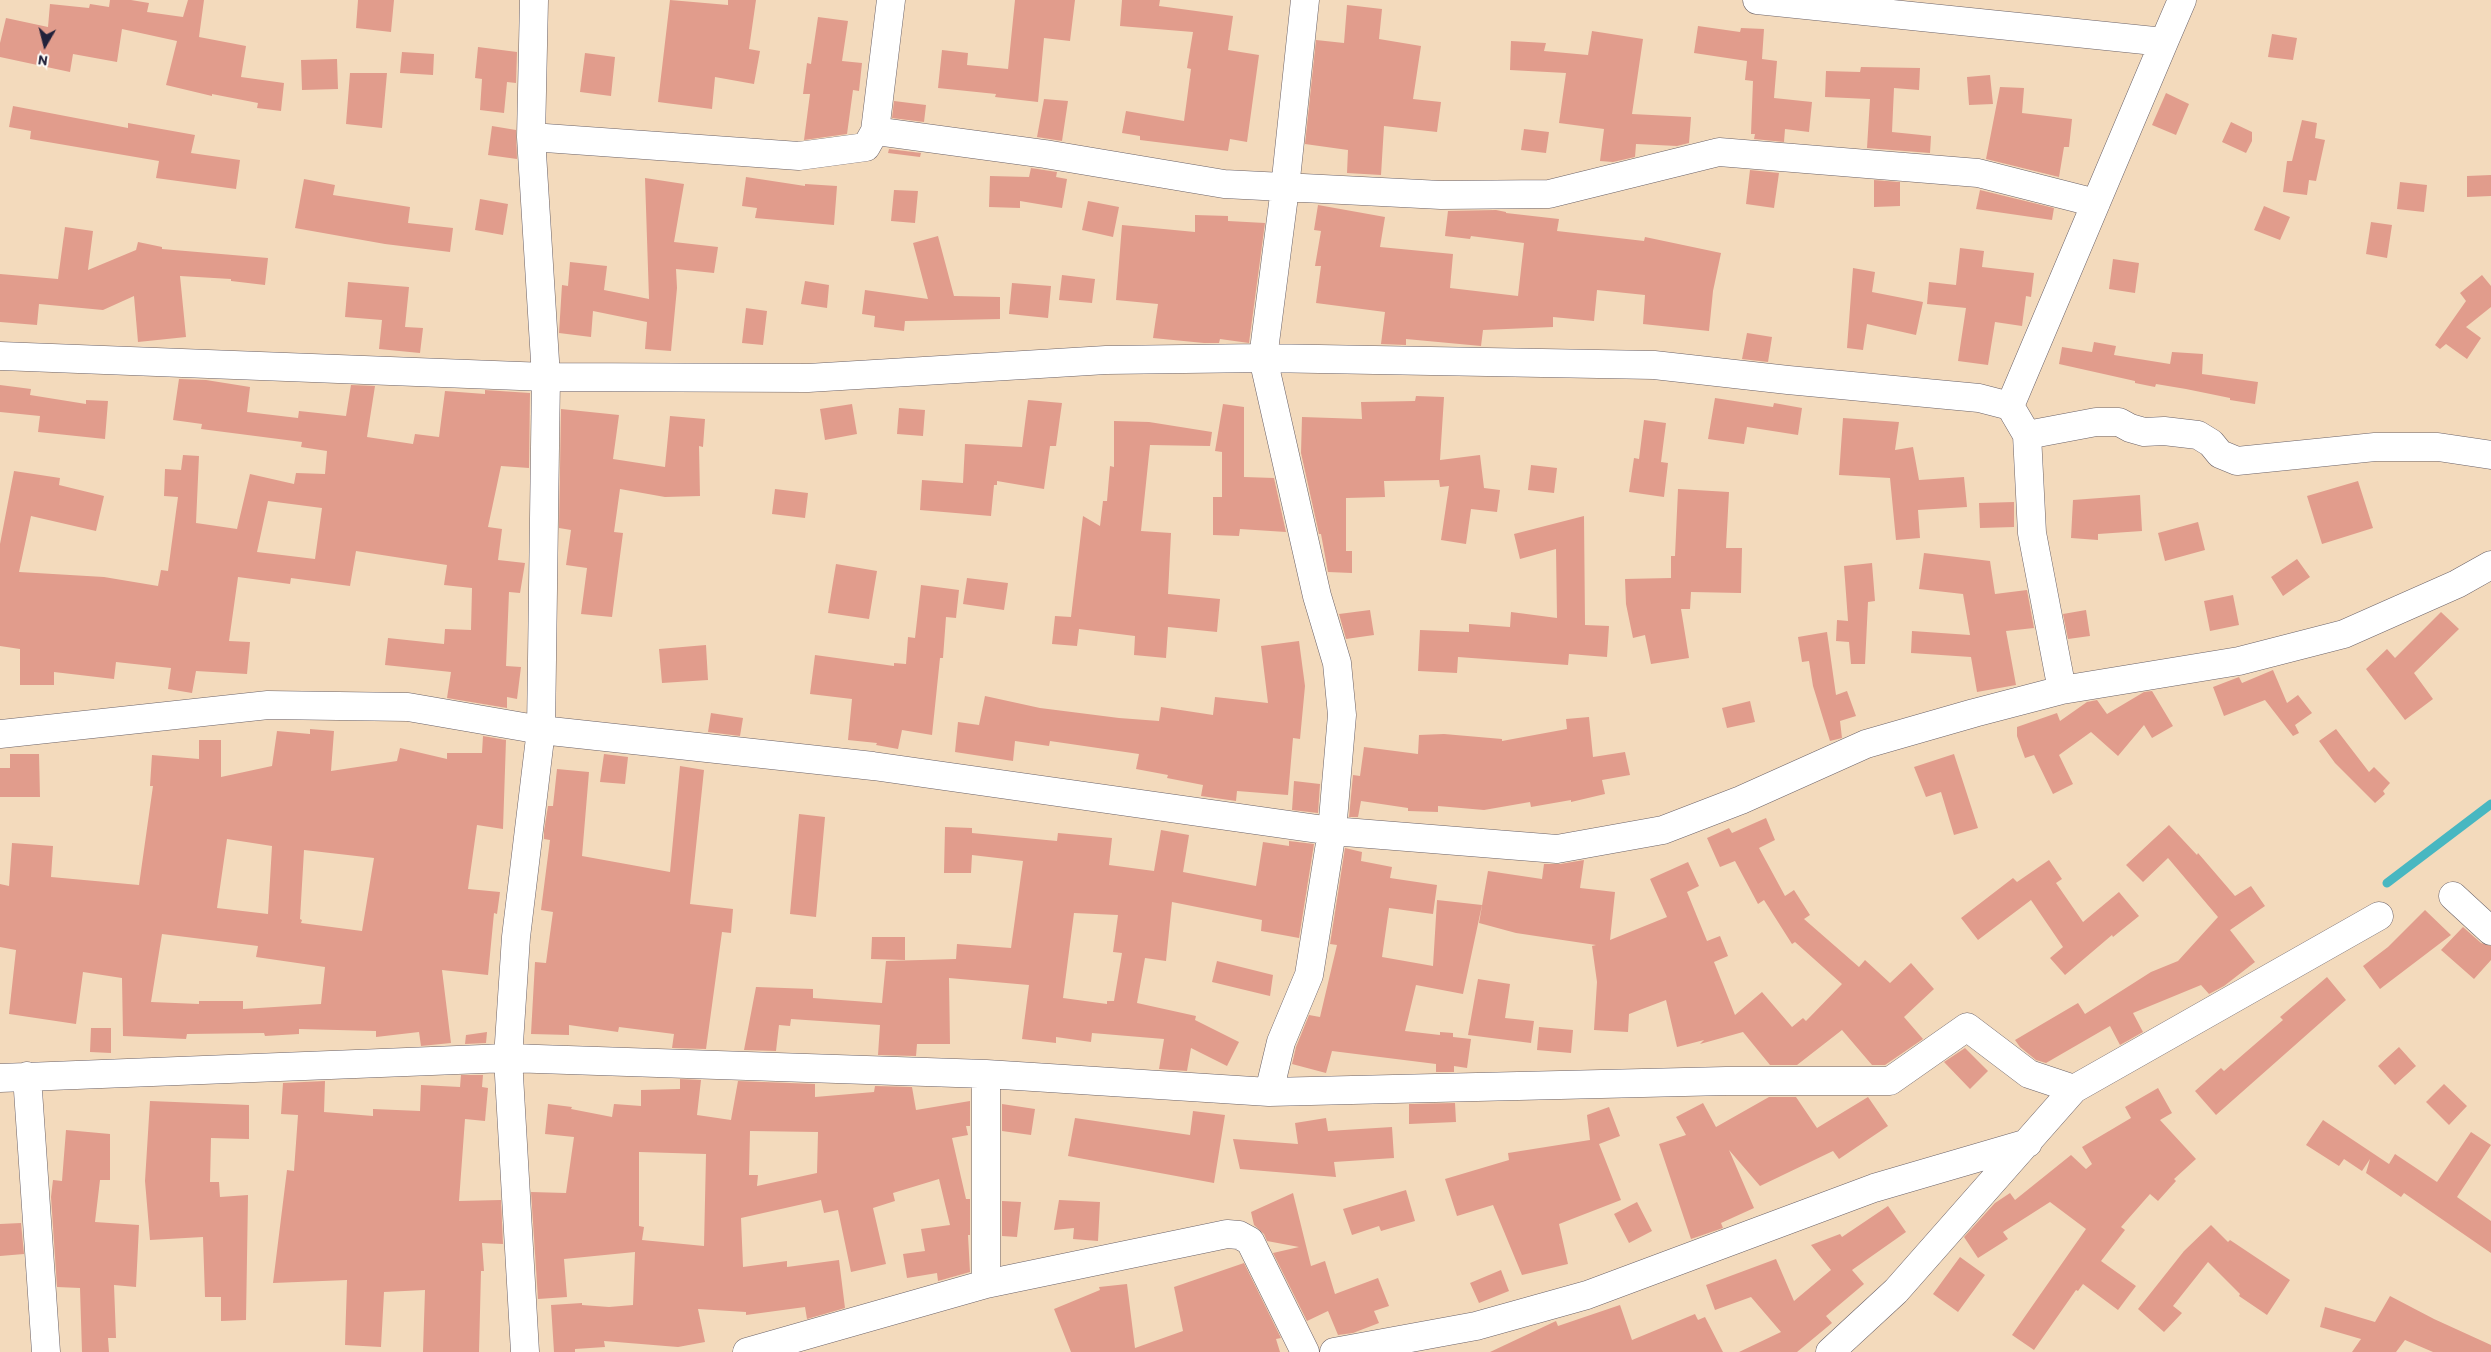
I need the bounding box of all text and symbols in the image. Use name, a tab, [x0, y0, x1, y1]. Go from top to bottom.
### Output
north arrow	[20, 20, 70, 70]
text: N	[37, 51, 49, 69]

